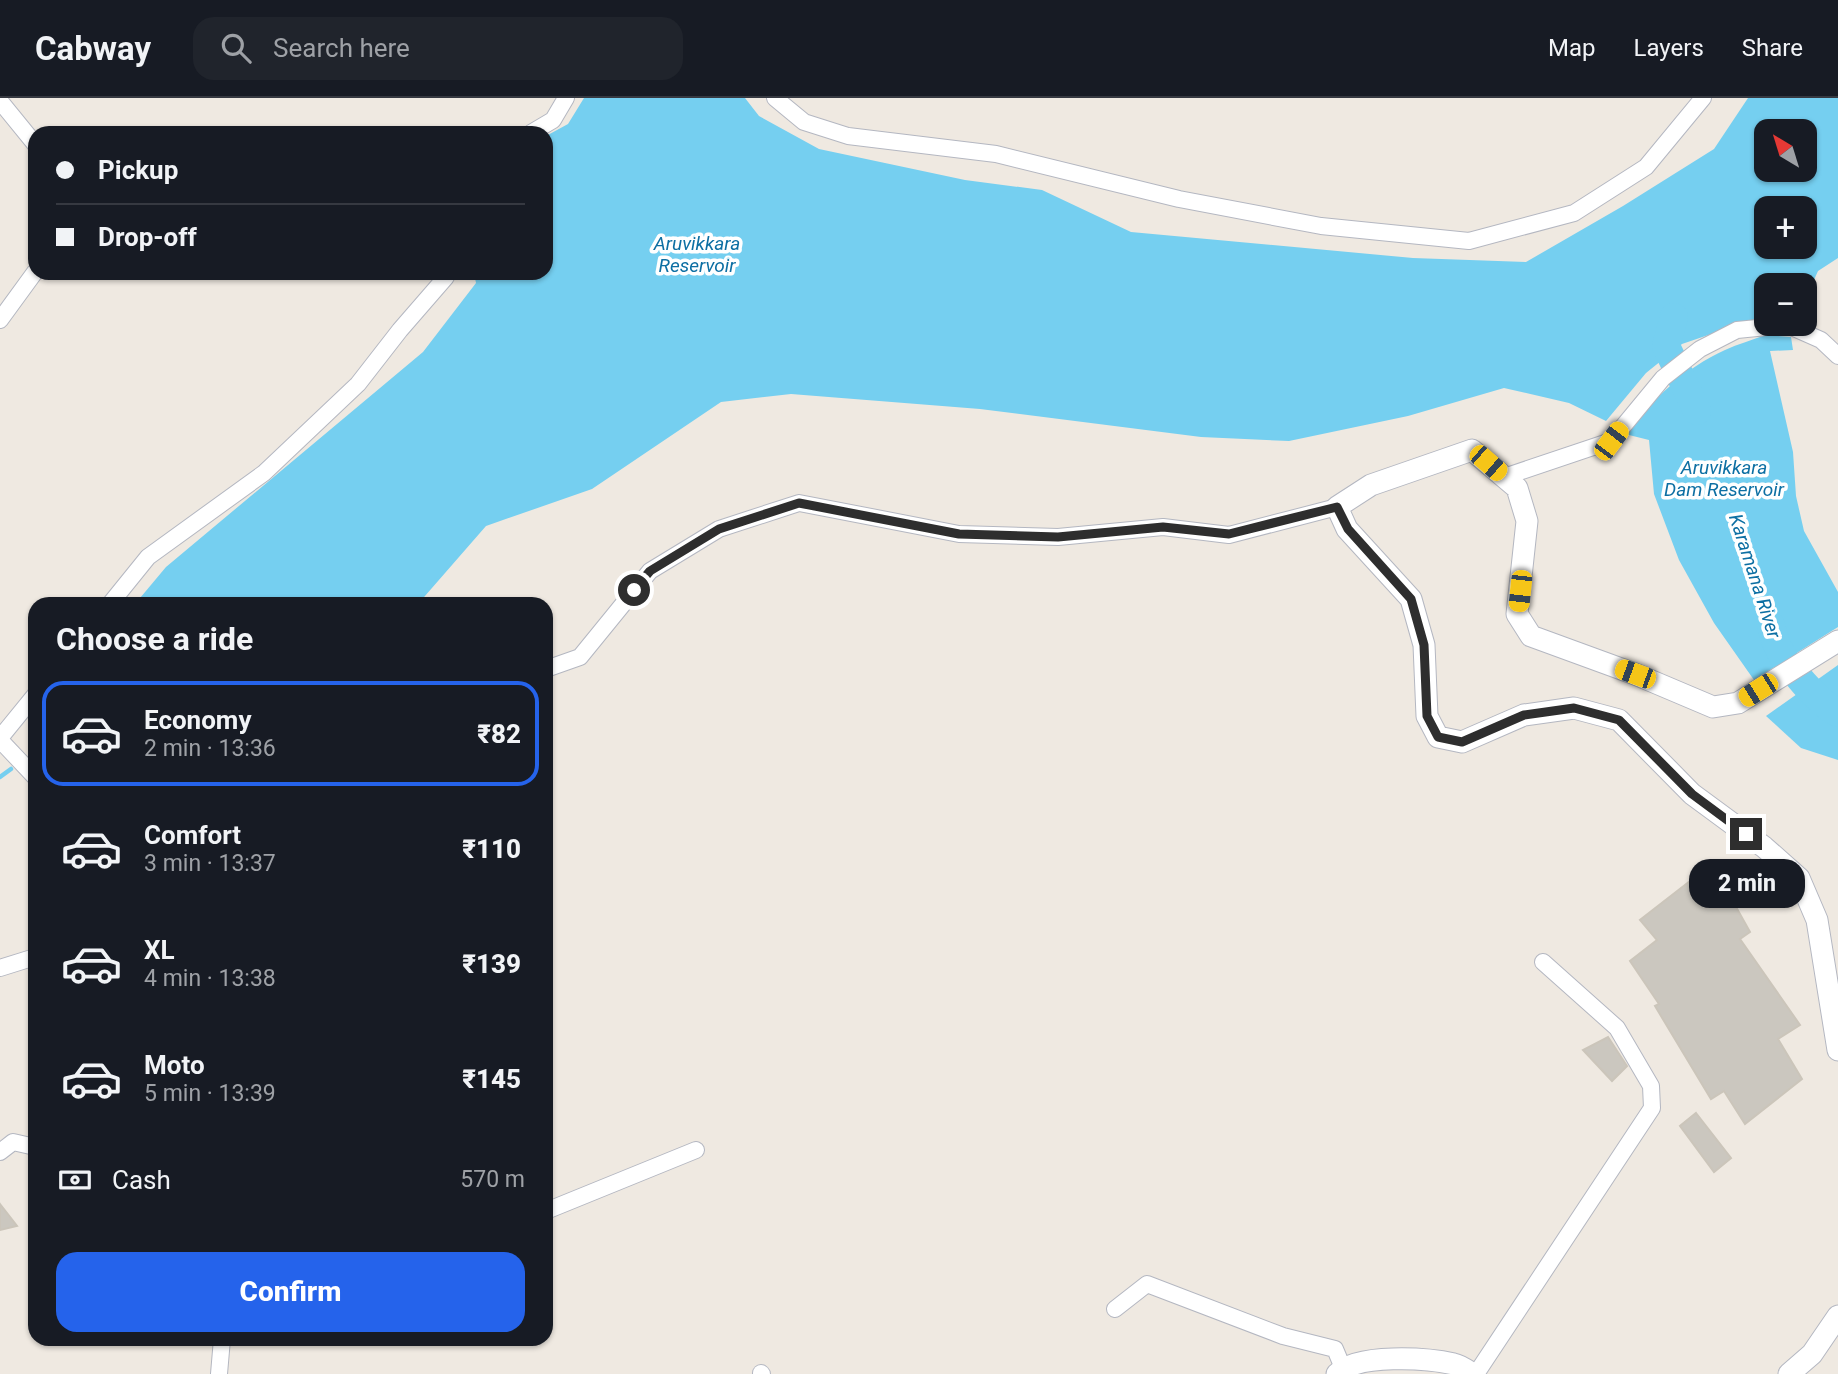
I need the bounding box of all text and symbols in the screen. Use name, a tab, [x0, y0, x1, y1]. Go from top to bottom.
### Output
search box	[193, 17, 683, 80]
text: Cabway	[35, 29, 151, 68]
icon: search	[217, 29, 255, 67]
text: Search here	[273, 33, 410, 63]
text: Map	[1548, 34, 1596, 62]
text: Layers	[1634, 34, 1704, 62]
text: Share	[1742, 34, 1803, 62]
north arrow	[1754, 119, 1816, 182]
map controls	[1754, 119, 1817, 336]
text: Pickup	[98, 155, 178, 185]
button: +	[1754, 196, 1817, 259]
text: Drop-off	[98, 222, 197, 252]
water label: Aruvikkara Reservoir	[653, 232, 740, 277]
button: −	[1754, 273, 1817, 336]
car	[1590, 418, 1633, 464]
car	[1466, 441, 1511, 485]
water label: Aruvikkara Dam Reservoir	[1664, 456, 1785, 501]
water label: Karamana River	[1724, 511, 1786, 642]
car	[1508, 569, 1533, 613]
route start	[618, 574, 650, 606]
text: Choose a ride	[56, 620, 253, 658]
car	[1612, 657, 1659, 691]
car	[1735, 670, 1782, 710]
icon: car	[60, 702, 123, 765]
text: Economy	[144, 705, 251, 735]
text: ₹82	[477, 719, 521, 749]
text: 2 min · 13:36	[144, 735, 276, 762]
icon: car	[60, 817, 123, 880]
route end	[1730, 818, 1762, 850]
text: Comfort	[144, 820, 241, 850]
text: ₹110	[462, 834, 521, 864]
text: 3 min · 13:37	[144, 850, 276, 877]
callout: 2 min	[1688, 858, 1804, 908]
text: 2 min	[1718, 870, 1776, 897]
icon: car	[60, 932, 123, 995]
text: XL	[144, 935, 175, 965]
text: ₹139	[462, 949, 521, 979]
text: 4 min · 13:38	[144, 965, 276, 992]
icon: car	[60, 1047, 123, 1110]
text: Moto	[144, 1050, 205, 1080]
text: ₹145	[462, 1064, 521, 1094]
text: 5 min · 13:39	[144, 1080, 276, 1107]
icon: cash	[56, 1161, 94, 1199]
text: Cash	[112, 1165, 171, 1195]
text: 570 m	[460, 1166, 525, 1193]
button: Confirm	[56, 1252, 525, 1332]

